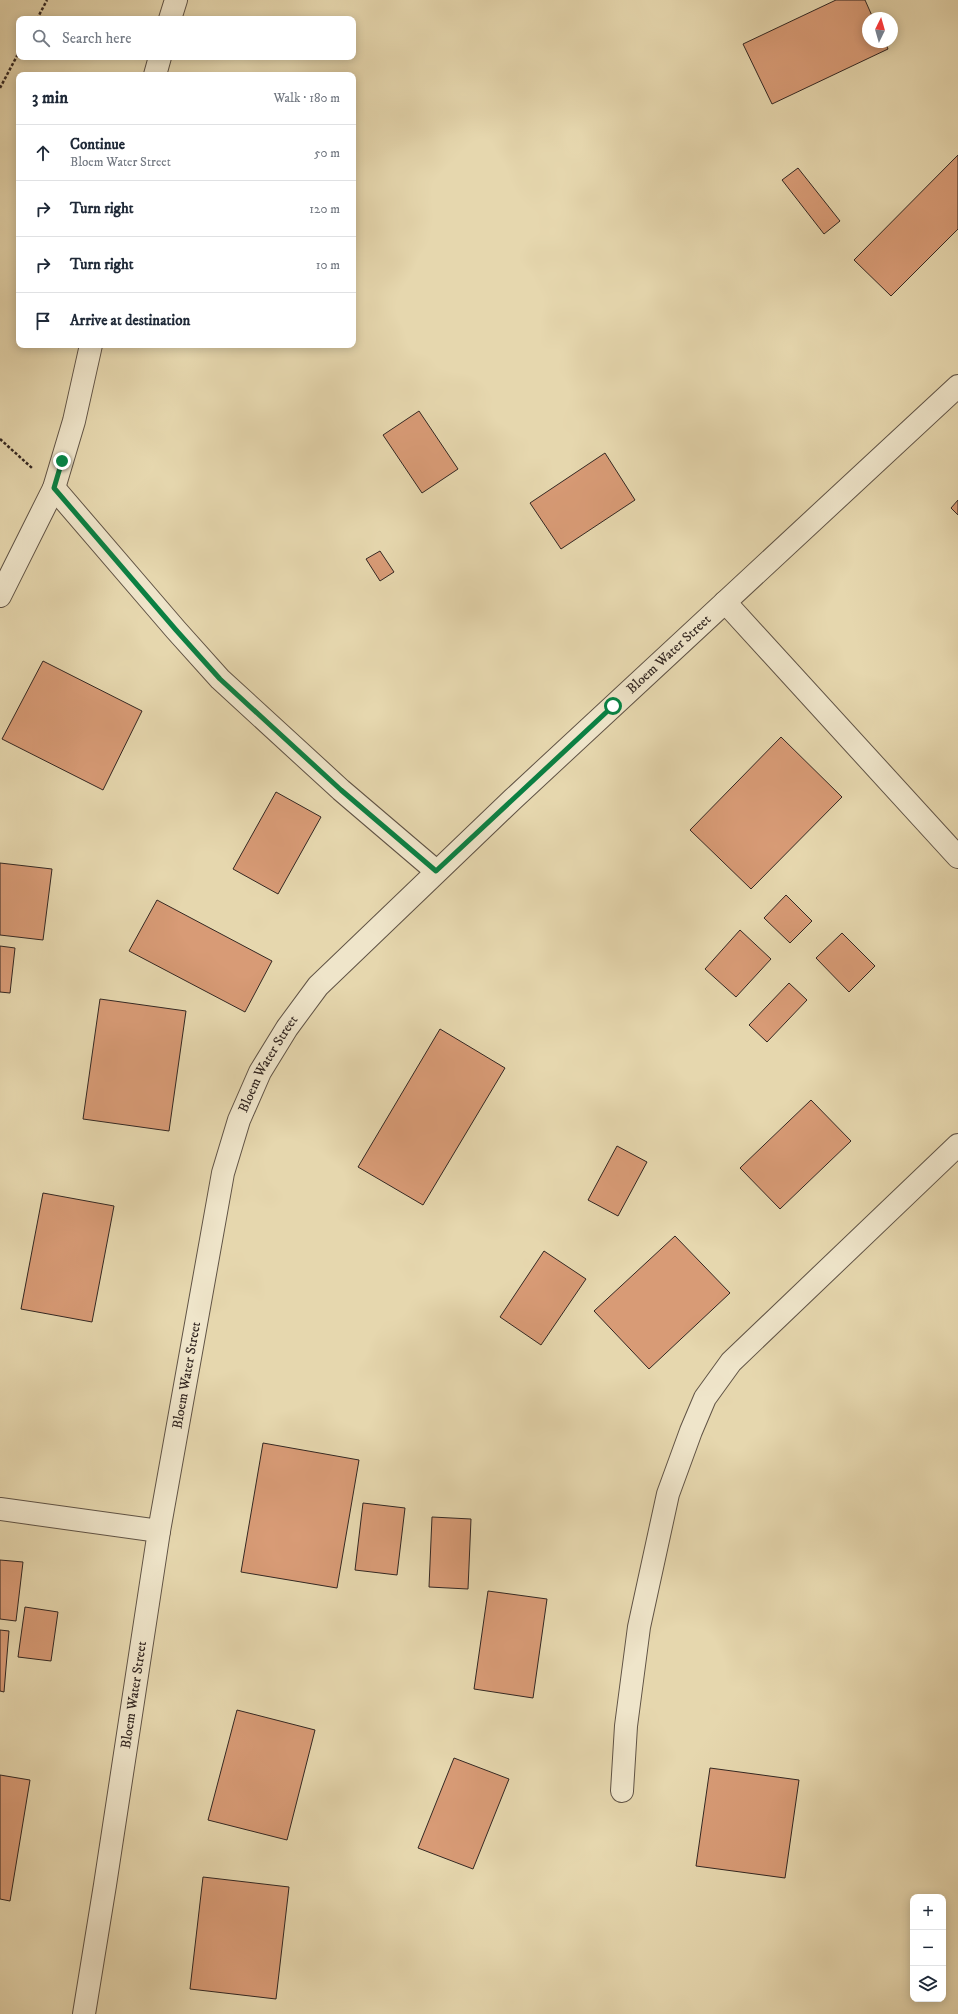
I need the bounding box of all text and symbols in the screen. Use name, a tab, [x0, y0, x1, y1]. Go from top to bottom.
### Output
north arrow	[862, 12, 898, 48]
search box	[16, 16, 356, 60]
icon: search	[30, 27, 52, 49]
text: Search here	[62, 29, 131, 48]
text: 3 min	[32, 87, 68, 109]
text: Walk · 180 m	[273, 90, 340, 106]
text: Continue	[70, 135, 125, 154]
icon: ahead	[32, 142, 54, 164]
text: 50 m	[314, 145, 340, 161]
text: Bloem Water Street	[70, 154, 171, 170]
icon: right	[32, 198, 54, 220]
text: Turn right	[70, 199, 133, 218]
text: 120 m	[309, 201, 340, 217]
icon: right	[32, 254, 54, 276]
text: Turn right	[70, 255, 133, 274]
text: 10 m	[316, 257, 340, 273]
icon: arrive	[32, 310, 54, 332]
text: Arrive at destination	[70, 311, 190, 330]
route end	[53, 452, 71, 470]
street label: Bloem Water Street	[623, 610, 715, 698]
route start	[604, 697, 622, 715]
street label: Bloem Water Street	[234, 1011, 303, 1116]
street label: Bloem Water Street	[168, 1320, 205, 1430]
street label: Bloem Water Street	[117, 1639, 151, 1750]
map controls	[910, 1894, 946, 2002]
button: +	[910, 1894, 946, 1930]
button: −	[910, 1930, 946, 1966]
button: layers	[910, 1966, 946, 2002]

